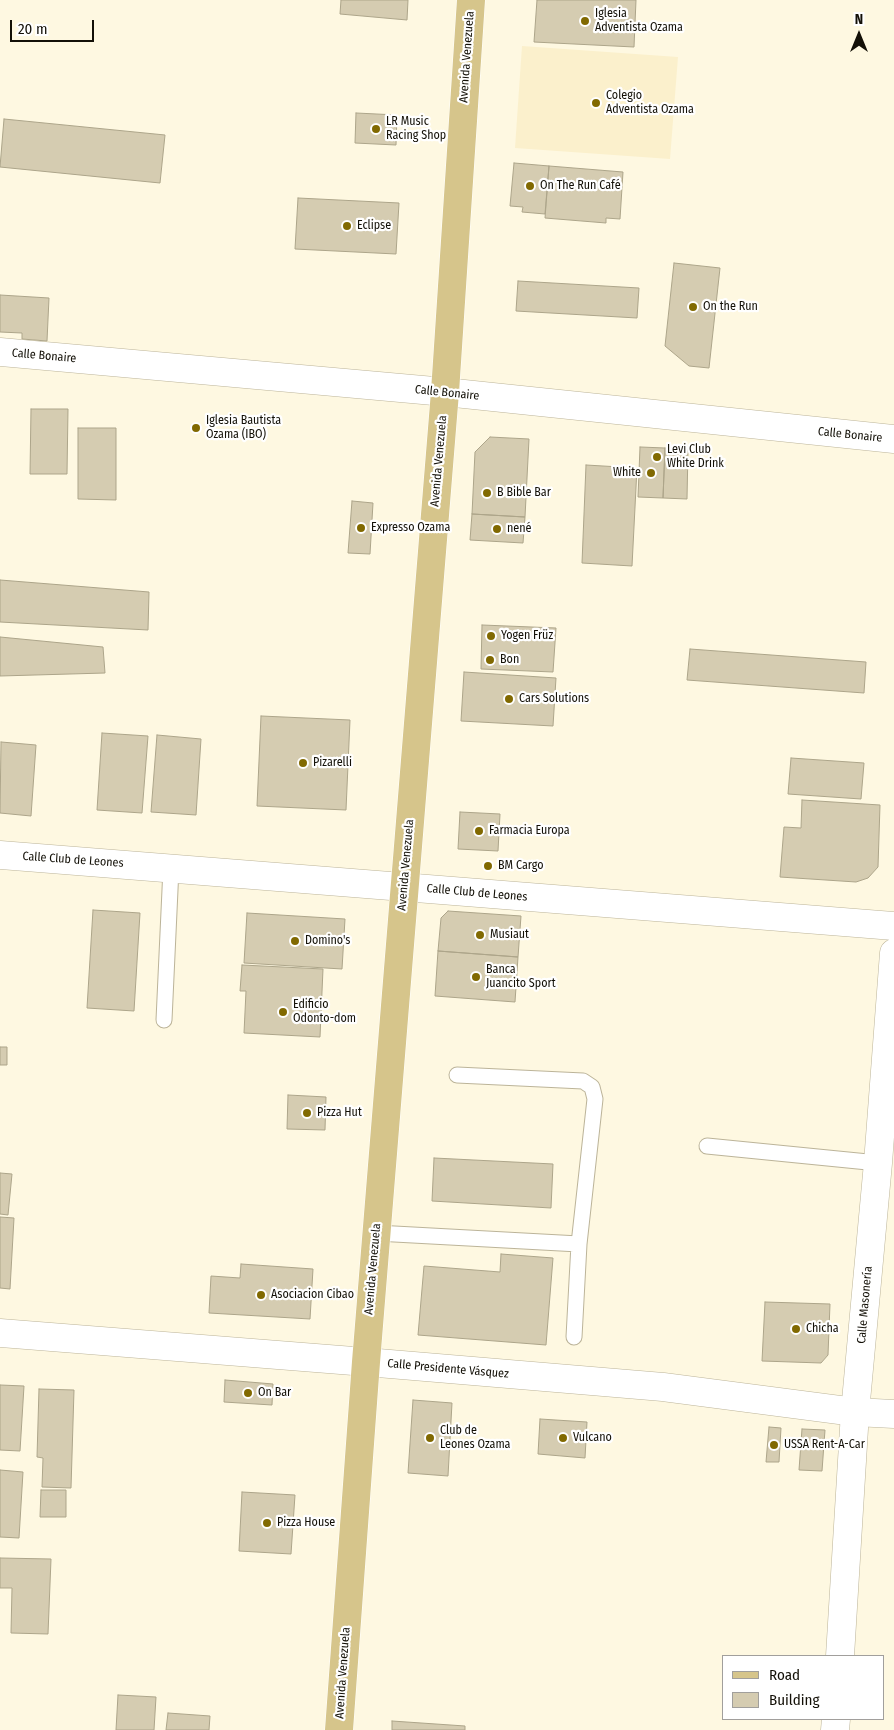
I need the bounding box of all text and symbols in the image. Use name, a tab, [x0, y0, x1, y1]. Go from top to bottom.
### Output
place label: Iglesia Adventista Ozama	[595, 7, 683, 35]
scale bar	[12, 10, 96, 42]
north arrow	[834, 10, 884, 60]
street label: Avenida Venezuela	[457, 11, 477, 103]
text: N	[855, 11, 863, 28]
marker: Iglesia Adventista Ozama	[579, 15, 591, 27]
text: 20 m	[18, 20, 48, 38]
place label: Colegio Adventista Ozama	[606, 89, 694, 117]
marker: Colegio Adventista Ozama	[590, 97, 602, 109]
place label: LR Music Racing Shop	[386, 115, 446, 143]
marker: LR Music Racing Shop	[370, 123, 382, 135]
place label: On The Run Café	[540, 179, 621, 193]
marker: On The Run Café	[524, 180, 536, 192]
place label: Eclipse	[357, 219, 391, 233]
marker: Eclipse	[341, 220, 353, 232]
place label: On the Run	[703, 300, 758, 314]
marker: On the Run	[687, 301, 699, 313]
street label: Calle Bonaire	[11, 346, 77, 366]
street label: Calle Bonaire	[414, 382, 480, 404]
place label: Iglesia Bautista Ozama (IBO)	[206, 414, 281, 442]
street label: Avenida Venezuela	[428, 415, 450, 507]
marker: Iglesia Bautista Ozama (IBO)	[190, 422, 202, 434]
street label: Calle Bonaire	[817, 424, 883, 446]
place label: Levi Club White Drink	[667, 443, 724, 471]
marker: Levi Club White Drink	[651, 451, 663, 463]
place label: White	[613, 466, 641, 480]
marker: White	[645, 467, 657, 479]
place label: B Bible Bar	[497, 486, 551, 500]
marker: B Bible Bar	[481, 487, 493, 499]
place label: Expresso Ozama	[371, 521, 450, 535]
marker: Expresso Ozama	[355, 522, 367, 534]
place label: nené	[507, 522, 532, 536]
marker: nené	[491, 523, 503, 535]
place label: Yogen Früz	[501, 629, 553, 643]
marker: Yogen Früz	[485, 630, 497, 642]
place label: Bon	[500, 653, 519, 667]
marker: Bon	[484, 654, 496, 666]
place label: Cars Solutions	[519, 692, 589, 706]
marker: Cars Solutions	[503, 693, 515, 705]
place label: Pizarelli	[313, 756, 352, 770]
marker: Pizarelli	[297, 757, 309, 769]
street label: Avenida Venezuela	[395, 819, 417, 911]
place label: Farmacia Europa	[489, 824, 570, 838]
marker: Farmacia Europa	[473, 825, 485, 837]
street label: Calle Club de Leones	[22, 849, 124, 871]
place label: BM Cargo	[498, 859, 544, 873]
marker: BM Cargo	[482, 860, 494, 872]
street label: Calle Club de Leones	[426, 881, 528, 905]
place label: Musiaut	[490, 928, 529, 942]
marker: Musiaut	[474, 929, 486, 941]
place label: Domino's	[305, 934, 350, 948]
marker: Domino's	[289, 935, 301, 947]
place label: Banca Juancito Sport	[486, 963, 556, 991]
marker: Banca Juancito Sport	[470, 971, 482, 983]
place label: Edificio Odonto-dom	[293, 998, 356, 1026]
marker: Edificio Odonto-dom	[277, 1006, 289, 1018]
place label: Pizza Hut	[317, 1106, 362, 1120]
marker: Pizza Hut	[301, 1107, 313, 1119]
street label: Avenida Venezuela	[362, 1223, 384, 1315]
street label: Calle Masonería	[854, 1266, 876, 1344]
place label: Asociacion Cibao	[271, 1288, 354, 1302]
marker: Asociacion Cibao	[255, 1289, 267, 1301]
place label: Chicha	[806, 1322, 839, 1336]
marker: Chicha	[790, 1323, 802, 1335]
street label: Calle Presidente Vásquez	[387, 1357, 509, 1381]
place label: On Bar	[258, 1386, 291, 1400]
marker: On Bar	[242, 1387, 254, 1399]
place label: Club de Leones Ozama	[440, 1424, 510, 1452]
place label: Vulcano	[573, 1431, 612, 1445]
marker: Club de Leones Ozama	[424, 1432, 436, 1444]
marker: Vulcano	[557, 1432, 569, 1444]
place label: USSA Rent-A-Car	[784, 1438, 865, 1452]
marker: USSA Rent-A-Car	[768, 1439, 780, 1451]
place label: Pizza House	[277, 1516, 335, 1530]
marker: Pizza House	[261, 1517, 273, 1529]
street label: Avenida Venezuela	[333, 1627, 353, 1719]
legend	[722, 1655, 884, 1720]
text: Road	[769, 1666, 800, 1684]
text: Building	[769, 1691, 820, 1709]

